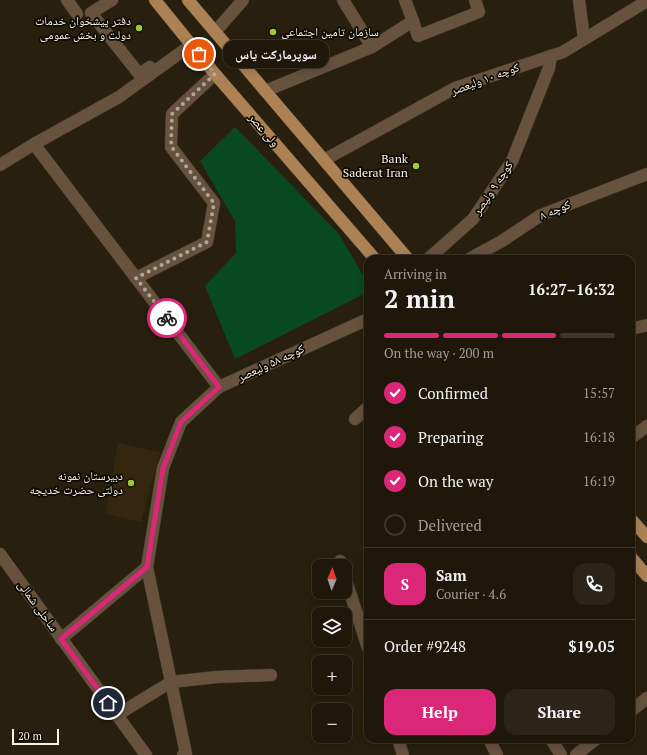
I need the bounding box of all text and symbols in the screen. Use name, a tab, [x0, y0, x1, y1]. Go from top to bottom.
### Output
place label: دفتر پیشخوان خدمات دولت و بخش عمومی	[35, 13, 131, 42]
marker: دفتر پیشخوان خدمات دولت و بخش عمومی	[134, 23, 144, 33]
place label: سازمان تامین اجتماعی	[281, 24, 379, 39]
marker: سازمان تامین اجتماعی	[268, 27, 278, 37]
pin	[182, 37, 216, 71]
callout: سوپرمارکت یاس	[223, 40, 329, 68]
icon: bag	[188, 43, 210, 65]
text: سوپرمارکت یاس	[235, 45, 317, 63]
street label: کوچه ۱۰ ولیعصر	[448, 59, 521, 98]
street label: ولی عصر	[245, 109, 283, 150]
place label: Bank Saderat Iran	[343, 151, 409, 180]
street label: کوچه ۹ ولیصر	[469, 158, 516, 218]
marker: Bank Saderat Iran	[411, 161, 421, 171]
street label: کوچه ۸	[537, 196, 572, 223]
text: Arriving in	[384, 265, 447, 283]
text: 16:27–16:32	[528, 279, 615, 299]
text: 2 min	[384, 281, 455, 315]
courier	[147, 298, 187, 338]
icon: bike	[156, 307, 178, 329]
street label: کوچه ۵۸ ولیعصر	[234, 341, 307, 385]
text: On the way · 200 m	[384, 344, 494, 362]
icon: check	[384, 382, 406, 404]
text: Confirmed	[418, 383, 488, 403]
text: 15:57	[583, 384, 615, 402]
icon: check	[384, 426, 406, 448]
text: Preparing	[418, 427, 483, 447]
text: 16:18	[583, 428, 615, 446]
place label: دبیرستان نمونه دولتی حضرت خدیجه	[30, 468, 123, 497]
icon: check	[384, 470, 406, 492]
text: On the way	[418, 471, 493, 491]
text: 16:19	[583, 472, 615, 490]
marker: دبیرستان نمونه دولتی حضرت خدیجه	[126, 478, 136, 488]
text: Delivered	[418, 515, 482, 535]
north arrow	[312, 559, 352, 599]
map controls	[312, 559, 352, 743]
button: phone	[573, 563, 615, 605]
text: Sam	[436, 565, 467, 585]
text: S	[401, 574, 409, 594]
street label: ساحلی شمالی	[15, 577, 62, 634]
text: Courier · 4.6	[436, 585, 506, 603]
button: layers	[312, 607, 352, 647]
text: Order #9248	[384, 636, 466, 656]
text: $19.05	[568, 636, 615, 656]
button: +	[312, 655, 352, 695]
pin	[91, 686, 125, 720]
button: Help	[384, 689, 496, 735]
button: Share	[504, 689, 615, 735]
icon: home	[97, 692, 119, 714]
button: −	[312, 703, 352, 743]
scale bar	[12, 727, 59, 746]
text: 20 m	[18, 729, 42, 743]

